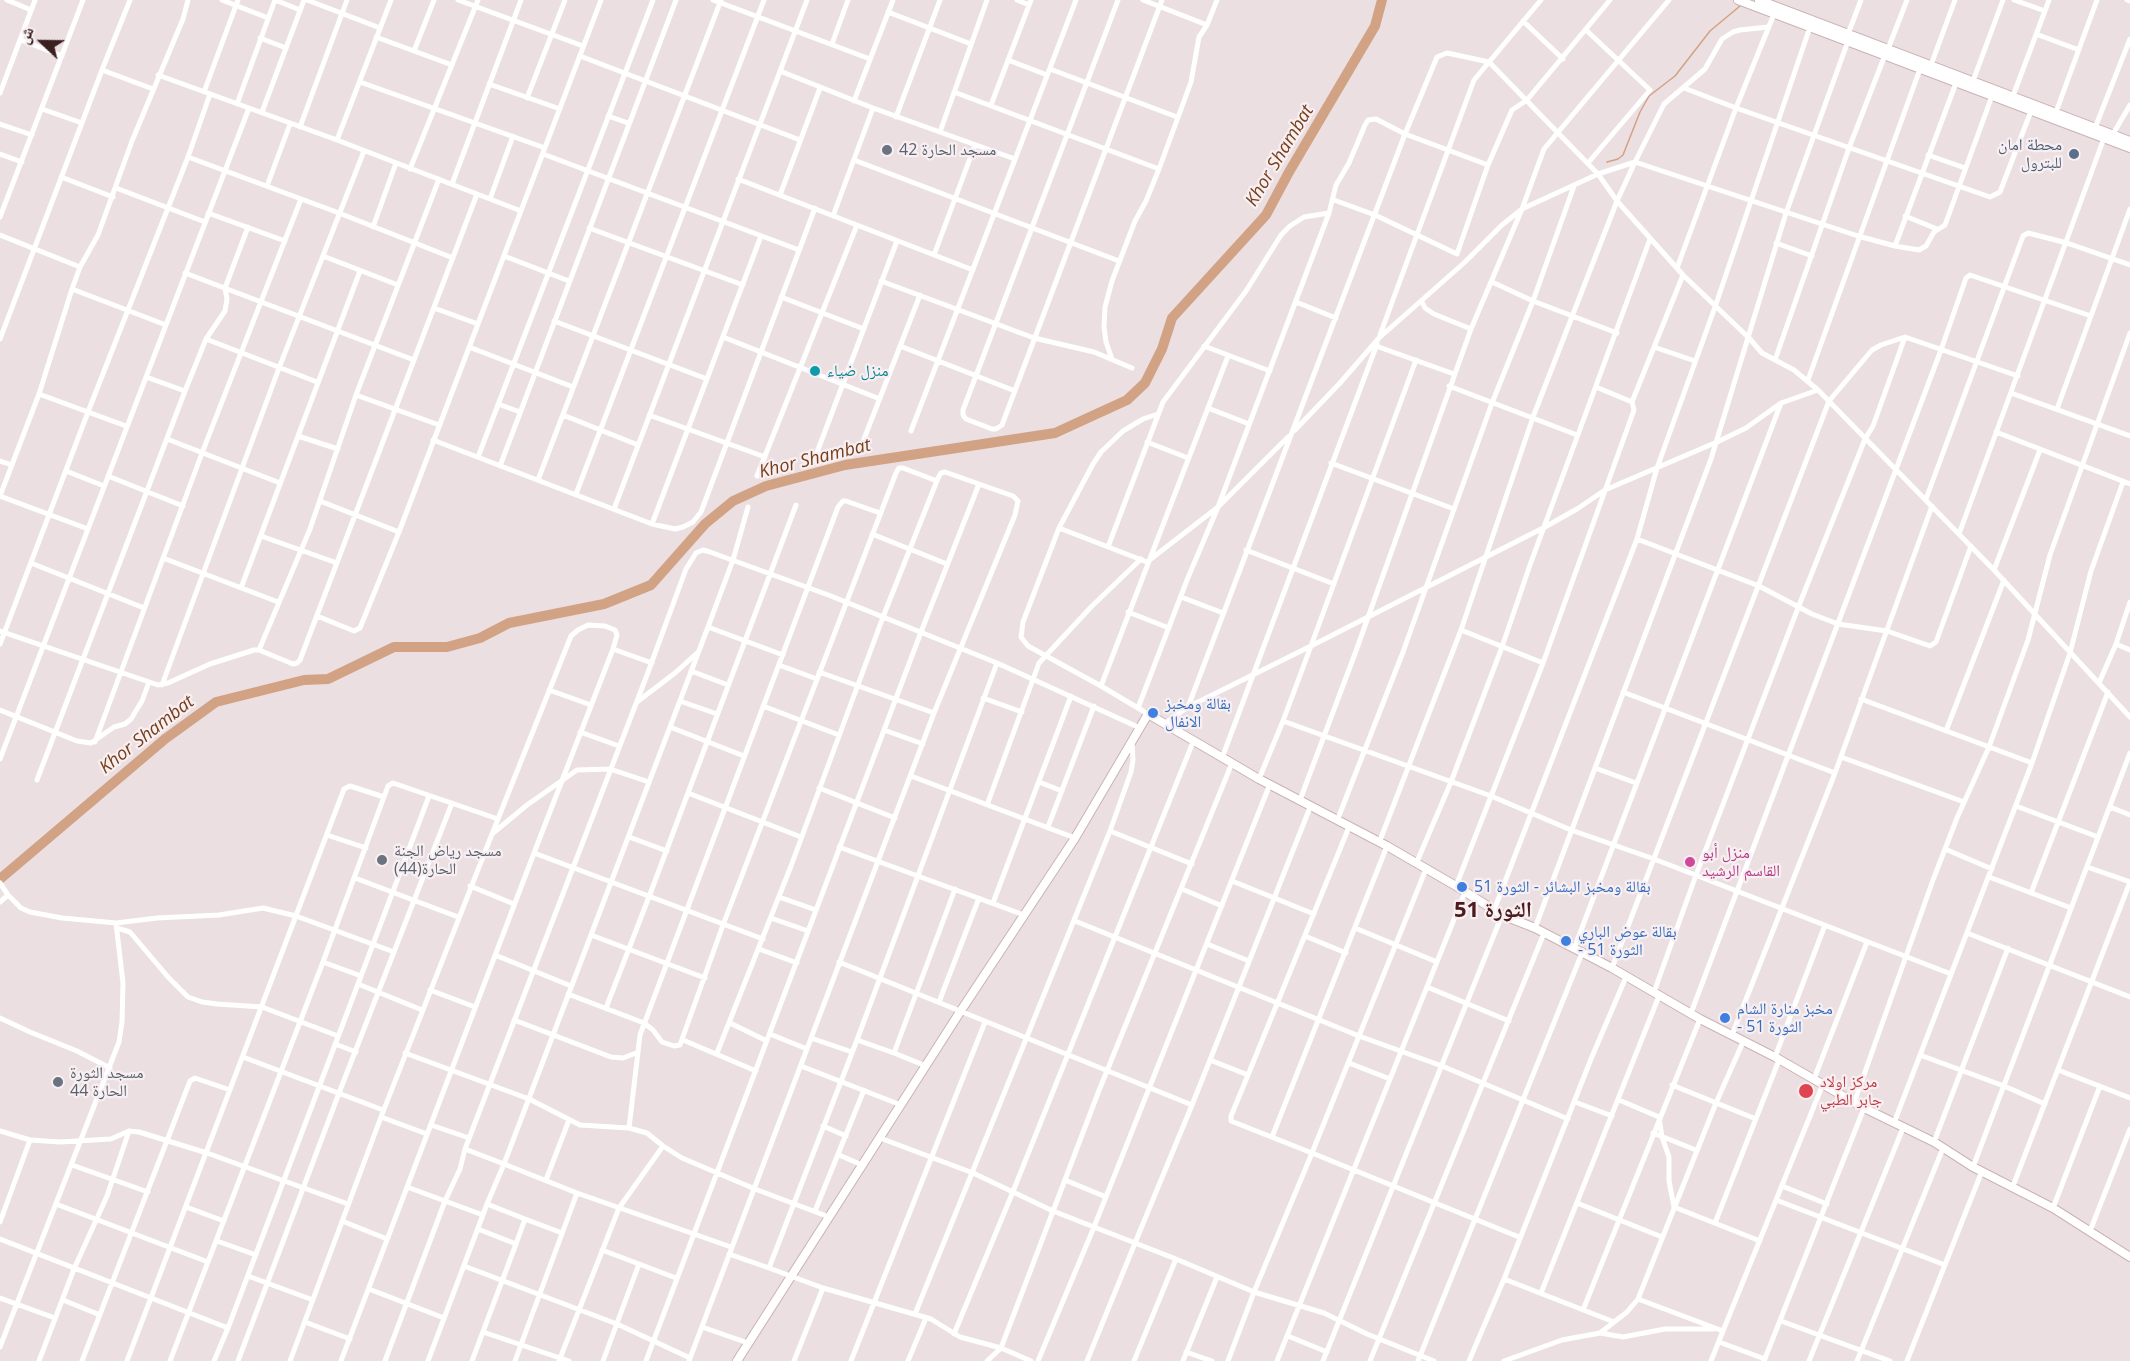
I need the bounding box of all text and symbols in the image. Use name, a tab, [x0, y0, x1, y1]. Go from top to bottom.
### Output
north arrow	[12, 12, 72, 72]
text: ش	[12, 23, 39, 47]
water label: Khor Shambat	[1241, 101, 1319, 211]
place label: محطة امان للبترول	[1998, 135, 2062, 173]
place label: مسجد الحارة 42	[899, 140, 996, 160]
marker: مسجد الحارة 42	[880, 143, 894, 157]
marker: محطة امان للبترول	[2067, 147, 2081, 161]
place label: منزل ضياء	[827, 361, 888, 381]
marker: منزل ضياء	[808, 364, 822, 378]
water label: Khor Shambat	[757, 435, 873, 483]
water label: Khor Shambat	[95, 691, 199, 779]
place label: بقالة ومخبز الانفال	[1165, 694, 1231, 732]
marker: بقالة ومخبز الانفال	[1146, 706, 1160, 720]
place label: مسجد رياض الجنة الحارة(44)	[394, 841, 501, 879]
place label: منزل أبو القاسم الرشيد	[1702, 843, 1780, 881]
marker: مسجد رياض الجنة الحارة(44)	[375, 853, 389, 867]
marker: منزل أبو القاسم الرشيد	[1683, 855, 1697, 869]
place label: بقالة ومخبز البشائر - الثورة 51	[1474, 877, 1651, 897]
marker: بقالة ومخبز البشائر - الثورة 51	[1455, 880, 1469, 894]
district label: الثورة 51	[1454, 898, 1532, 924]
place label: بقالة عوض الباري - الثورة 51	[1578, 922, 1677, 960]
marker: بقالة عوض الباري - الثورة 51	[1559, 934, 1573, 948]
place label: مخبز منارة الشام - الثورة 51	[1737, 999, 1833, 1037]
marker: مخبز منارة الشام - الثورة 51	[1718, 1011, 1732, 1025]
place label: مسجد الثورة الحارة 44	[70, 1063, 143, 1101]
place label: مركز اولاد جابر الطبي	[1820, 1072, 1882, 1110]
marker: مسجد الثورة الحارة 44	[51, 1075, 65, 1089]
marker: مركز اولاد جابر الطبي	[1797, 1082, 1815, 1100]

